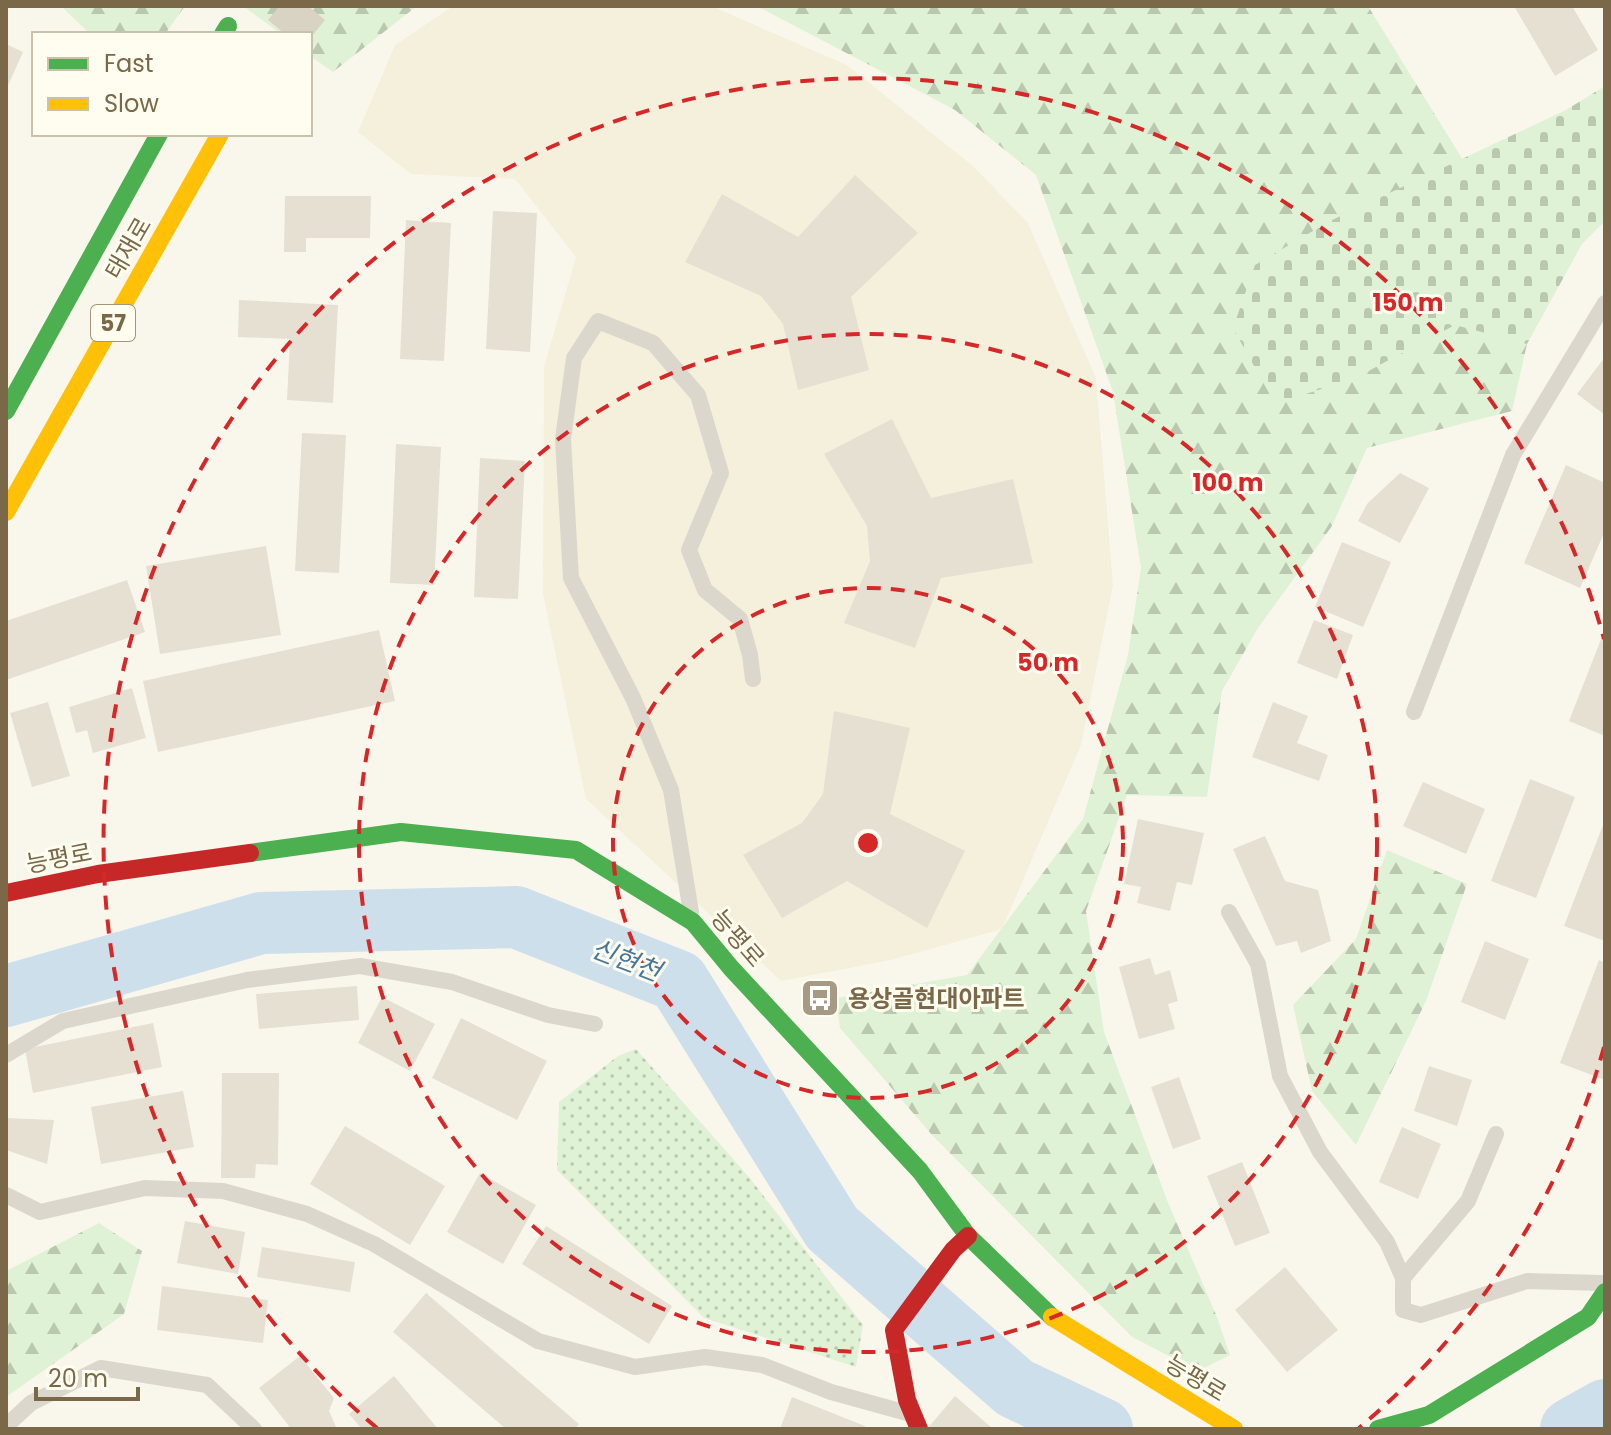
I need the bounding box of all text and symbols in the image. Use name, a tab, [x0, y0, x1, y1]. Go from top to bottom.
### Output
legend	[32, 32, 312, 136]
text: Fast	[104, 47, 154, 80]
text: Slow	[104, 87, 159, 120]
street label: 태재로	[97, 211, 159, 285]
text: 150 m	[1373, 286, 1443, 319]
road number: 57	[91, 305, 135, 341]
text: 100 m	[1193, 466, 1263, 499]
text: 50 m	[1017, 646, 1079, 679]
centre of rings	[854, 829, 882, 857]
street label: 능평로	[23, 835, 95, 881]
street label: 능평로	[704, 902, 772, 974]
water label: 신현천	[586, 930, 669, 991]
bus stop icon: 용상골현대아파트	[799, 977, 841, 1019]
place label: 용상골현대아파트	[848, 982, 1025, 1015]
street label: 능평로	[1159, 1347, 1233, 1409]
scale bar	[36, 1351, 138, 1401]
text: 20 m	[48, 1362, 108, 1395]

